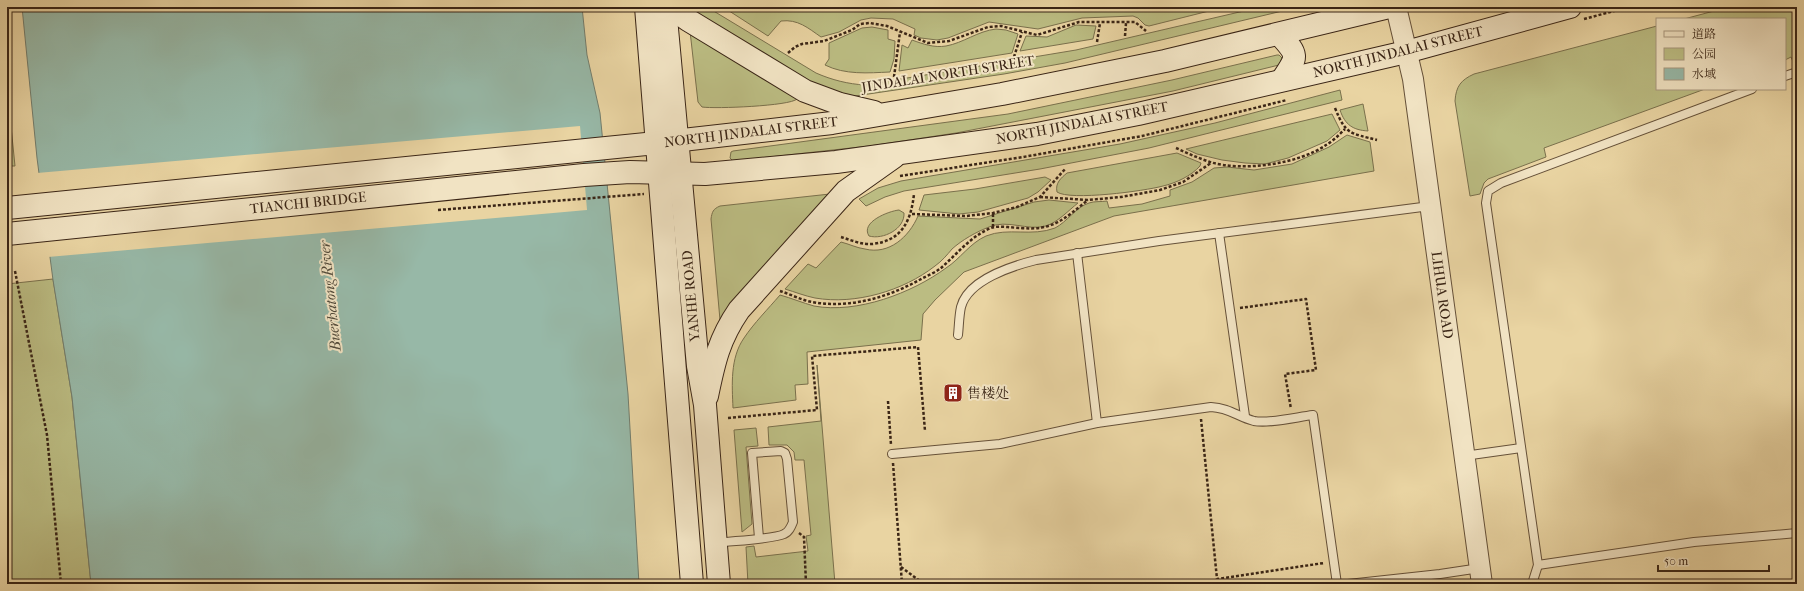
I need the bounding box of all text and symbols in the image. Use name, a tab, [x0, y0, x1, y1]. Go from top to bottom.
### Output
legend	[1656, 18, 1786, 90]
street label: NORTH JINDALAI STREET	[1311, 22, 1485, 81]
text: 道路	[1692, 27, 1716, 41]
text: 公园	[1692, 47, 1716, 61]
street label: JINDALAI NORTH STREET	[859, 52, 1036, 96]
text: 水域	[1692, 67, 1716, 81]
street label: NORTH JINDALAI STREET	[995, 98, 1170, 148]
street label: NORTH JINDALAI STREET	[663, 113, 839, 151]
street label: TIANCHI BRIDGE	[249, 188, 368, 218]
water label: Buerhatong River	[315, 239, 345, 353]
street label: YANHE ROAD	[679, 249, 704, 343]
street label: LIHUA ROAD	[1427, 250, 1457, 340]
building icon: 售楼处	[942, 382, 964, 404]
place label: 售楼处	[967, 385, 1009, 402]
scale bar	[1658, 547, 1769, 573]
text: 50 m	[1664, 554, 1688, 568]

